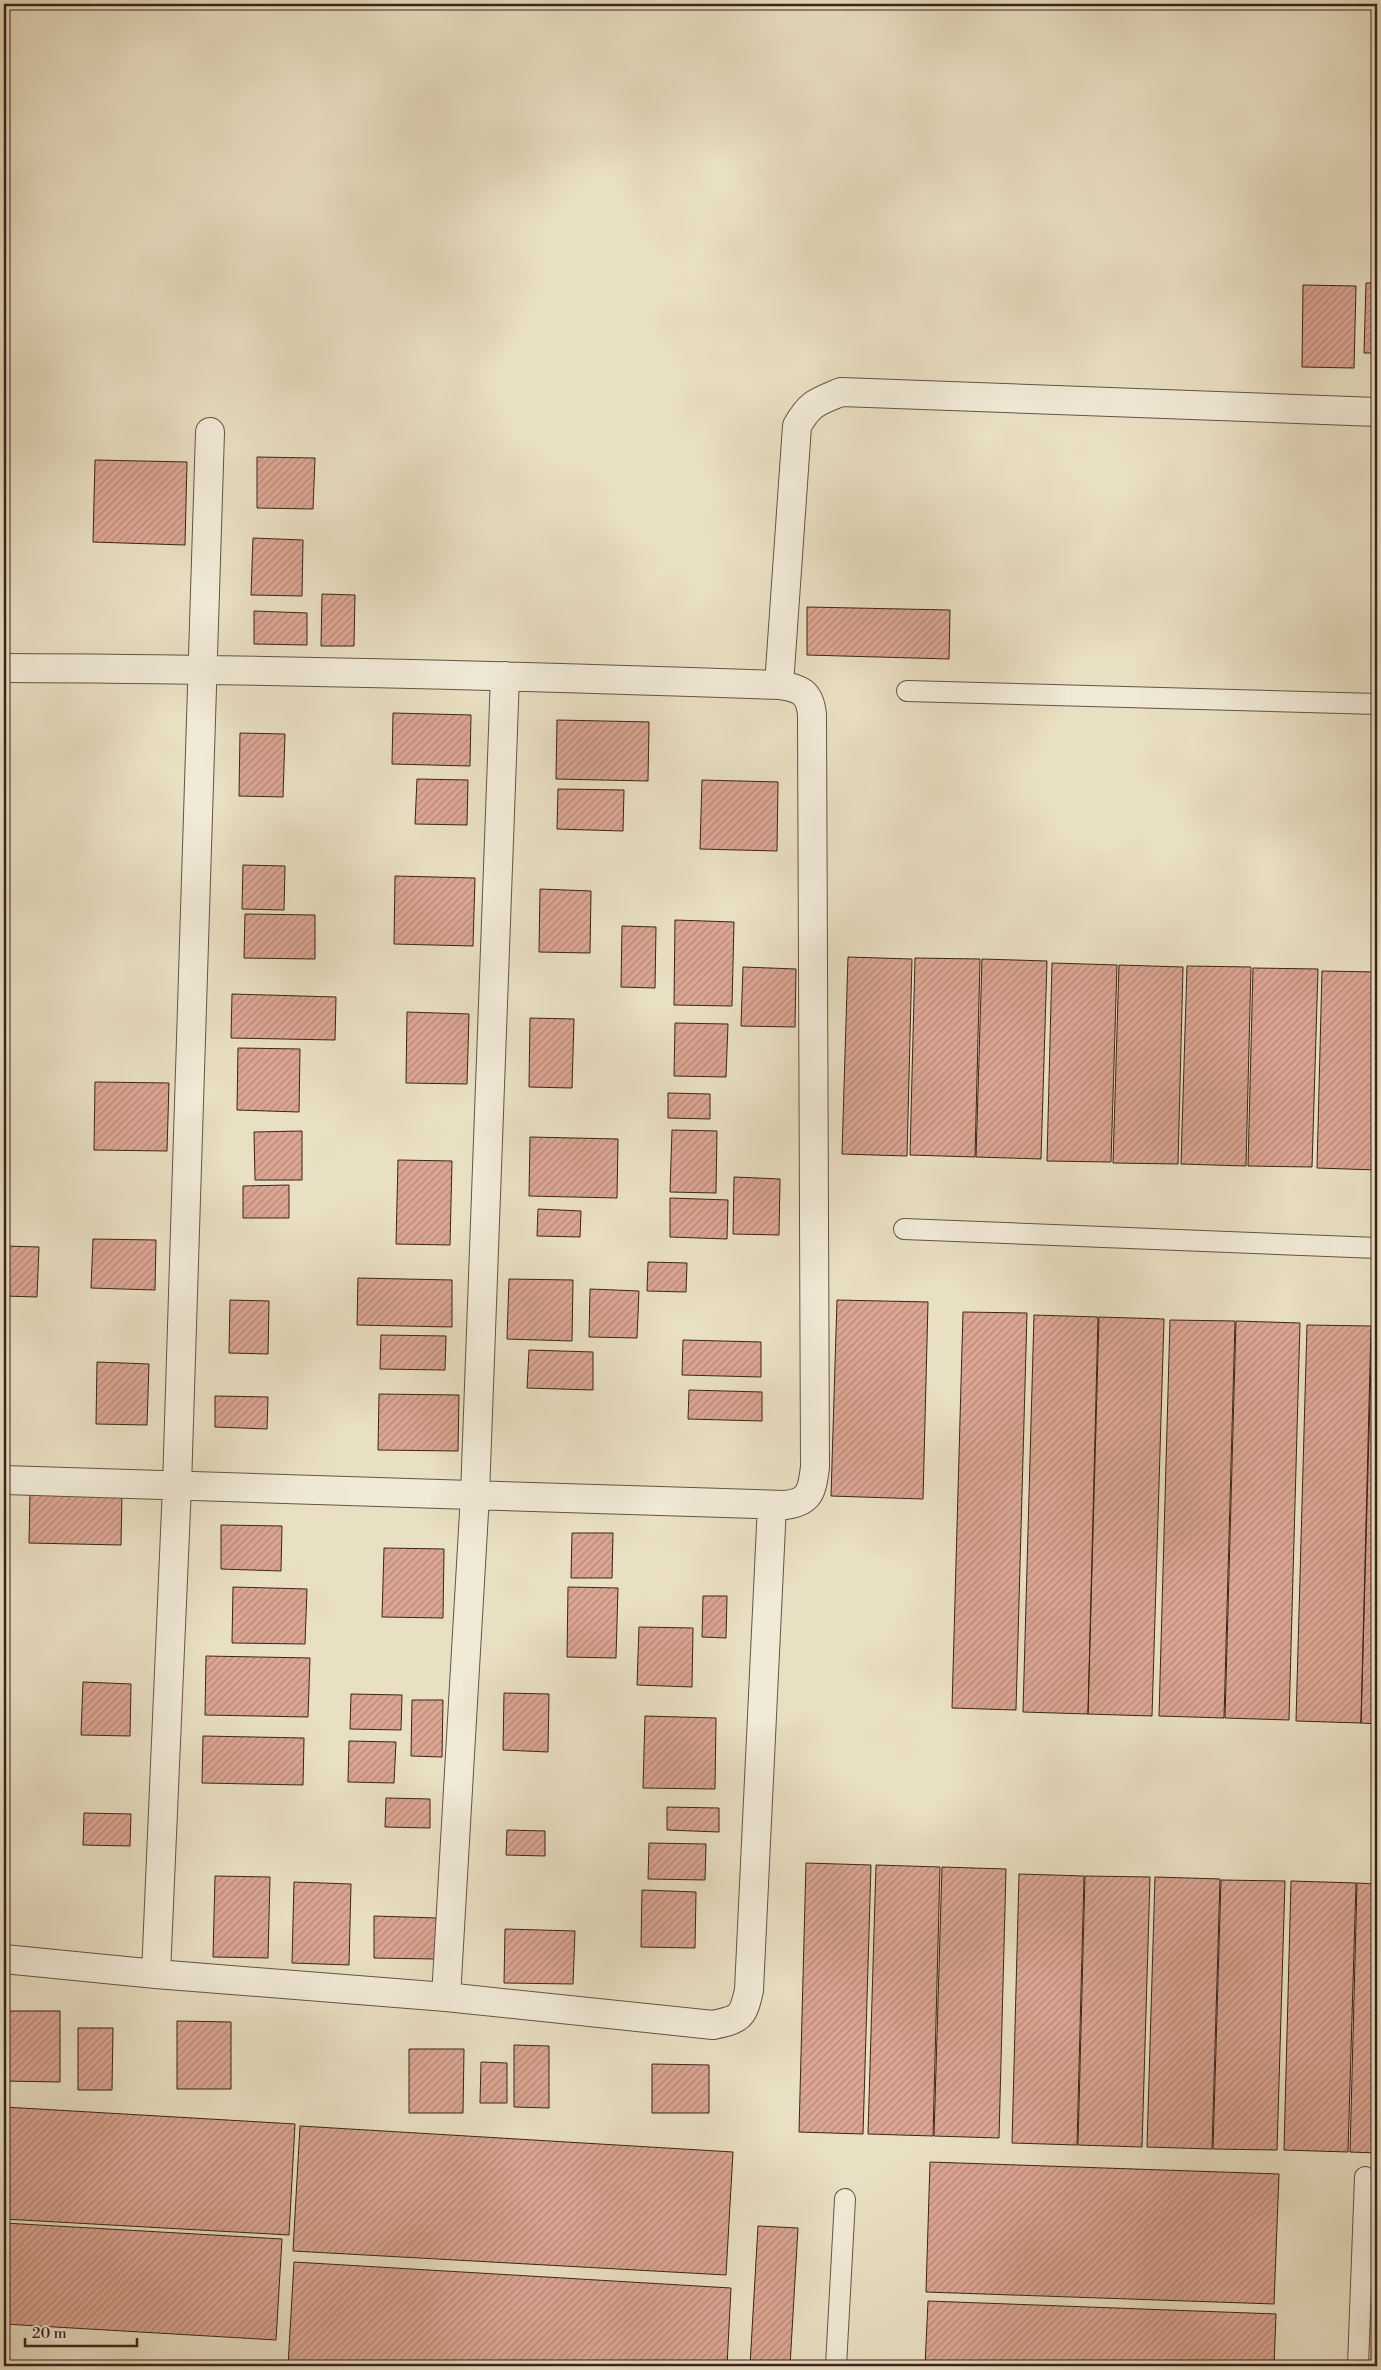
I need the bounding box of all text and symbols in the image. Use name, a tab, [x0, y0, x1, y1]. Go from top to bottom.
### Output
scale bar	[25, 2315, 138, 2347]
text: 20 m	[32, 2324, 67, 2343]

